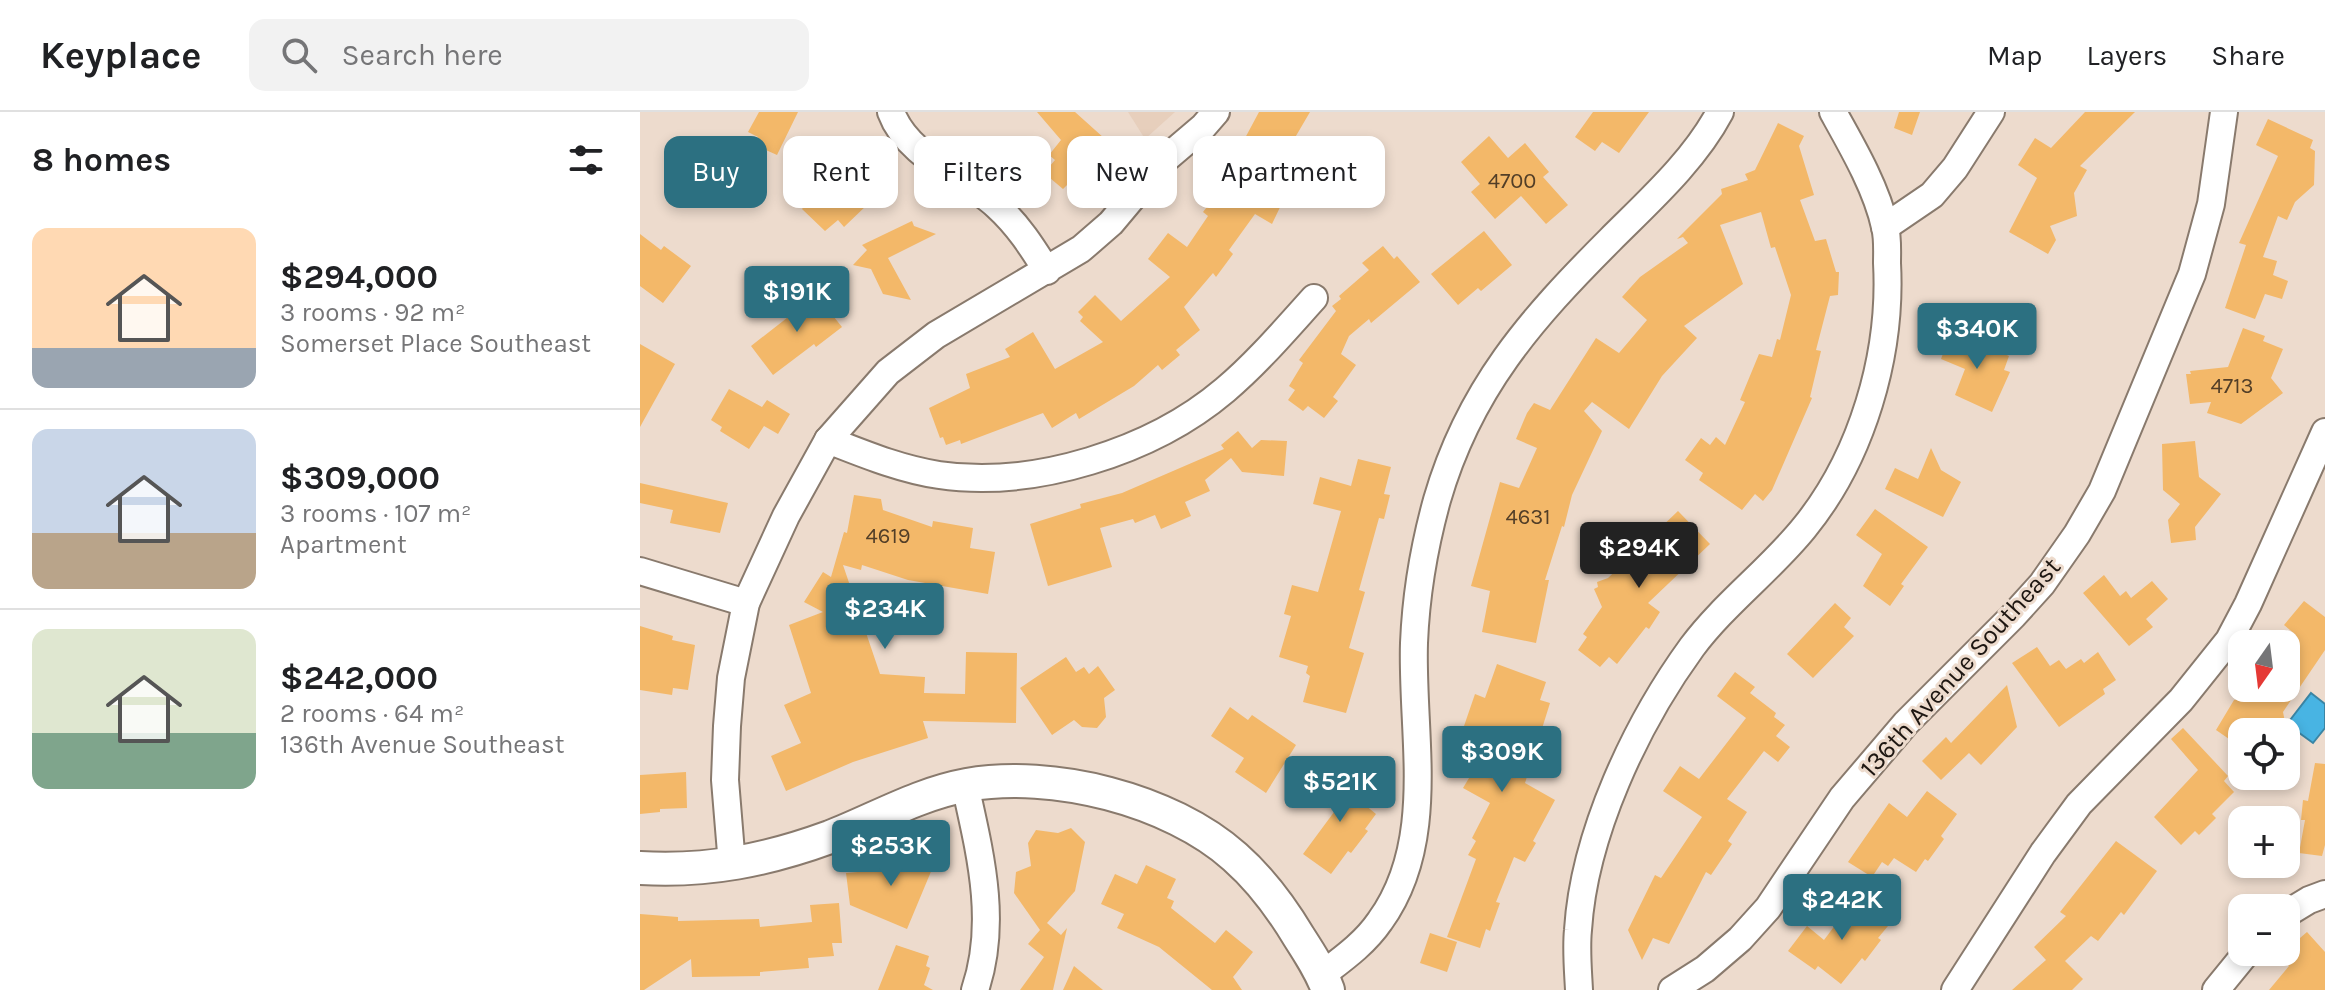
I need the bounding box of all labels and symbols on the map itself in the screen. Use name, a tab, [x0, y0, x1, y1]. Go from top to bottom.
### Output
house number: 4700	[1488, 168, 1536, 194]
pin: $191K	[741, 266, 853, 334]
pin: $340K	[1921, 303, 2033, 371]
house number: 4713	[2211, 373, 2253, 399]
house number: 4631	[1505, 504, 1551, 530]
pin: $294K	[1583, 522, 1695, 590]
house number: 4619	[866, 523, 910, 549]
street label: 136th Avenue Southeast	[1854, 551, 2067, 783]
pin: $234K	[829, 583, 941, 651]
north arrow	[2228, 630, 2300, 702]
pin: $309K	[1446, 726, 1558, 794]
pin: $521K	[1284, 756, 1396, 824]
pin: $253K	[835, 820, 947, 888]
pin: $242K	[1786, 874, 1898, 942]

